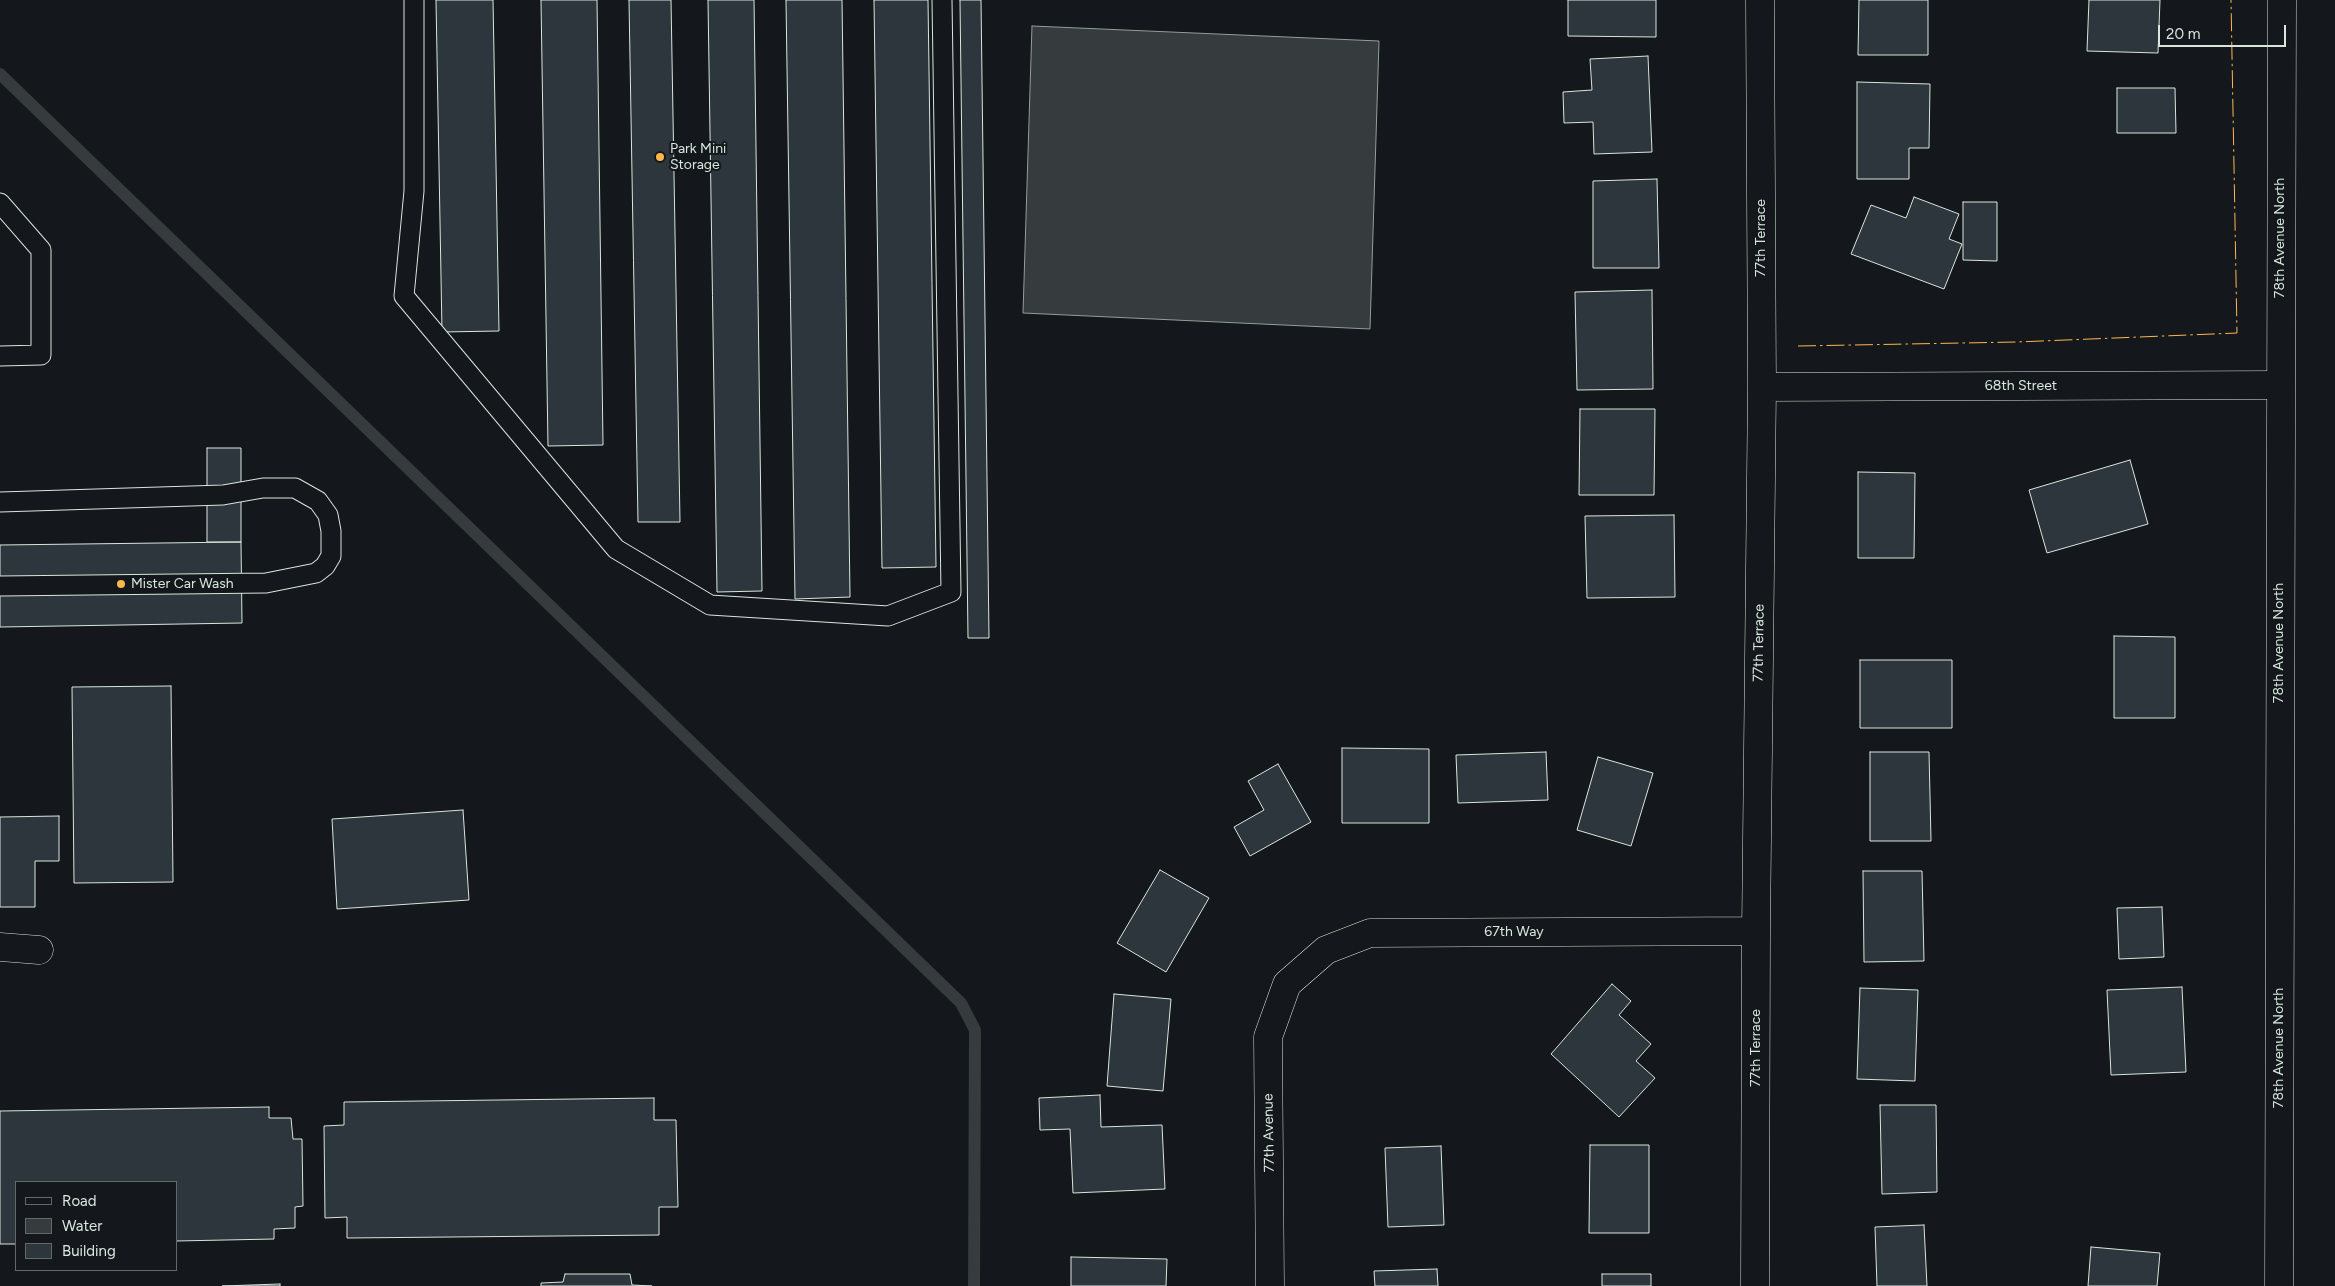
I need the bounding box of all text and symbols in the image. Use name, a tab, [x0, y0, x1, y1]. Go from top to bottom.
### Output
scale bar	[2160, 15, 2288, 47]
text: 20 m	[2166, 25, 2200, 43]
place label: Park Mini Storage	[670, 141, 726, 174]
marker: Park Mini Storage	[654, 151, 666, 163]
street label: 78th Avenue North	[2272, 178, 2288, 298]
street label: 77th Terrace	[1753, 199, 1769, 277]
street label: 68th Street	[1985, 378, 2057, 394]
place label: Mister Car Wash	[131, 576, 233, 592]
marker: Mister Car Wash	[115, 578, 127, 590]
street label: 78th Avenue North	[2271, 583, 2287, 703]
street label: 77th Terrace	[1750, 604, 1768, 682]
street label: 67th Way	[1484, 924, 1544, 940]
street label: 78th Avenue North	[2271, 988, 2287, 1108]
street label: 77th Terrace	[1748, 1009, 1764, 1087]
street label: 77th Avenue	[1260, 1093, 1278, 1173]
legend	[15, 1181, 178, 1271]
text: Road	[62, 1192, 97, 1210]
text: Water	[62, 1217, 102, 1235]
text: Building	[62, 1242, 116, 1260]

